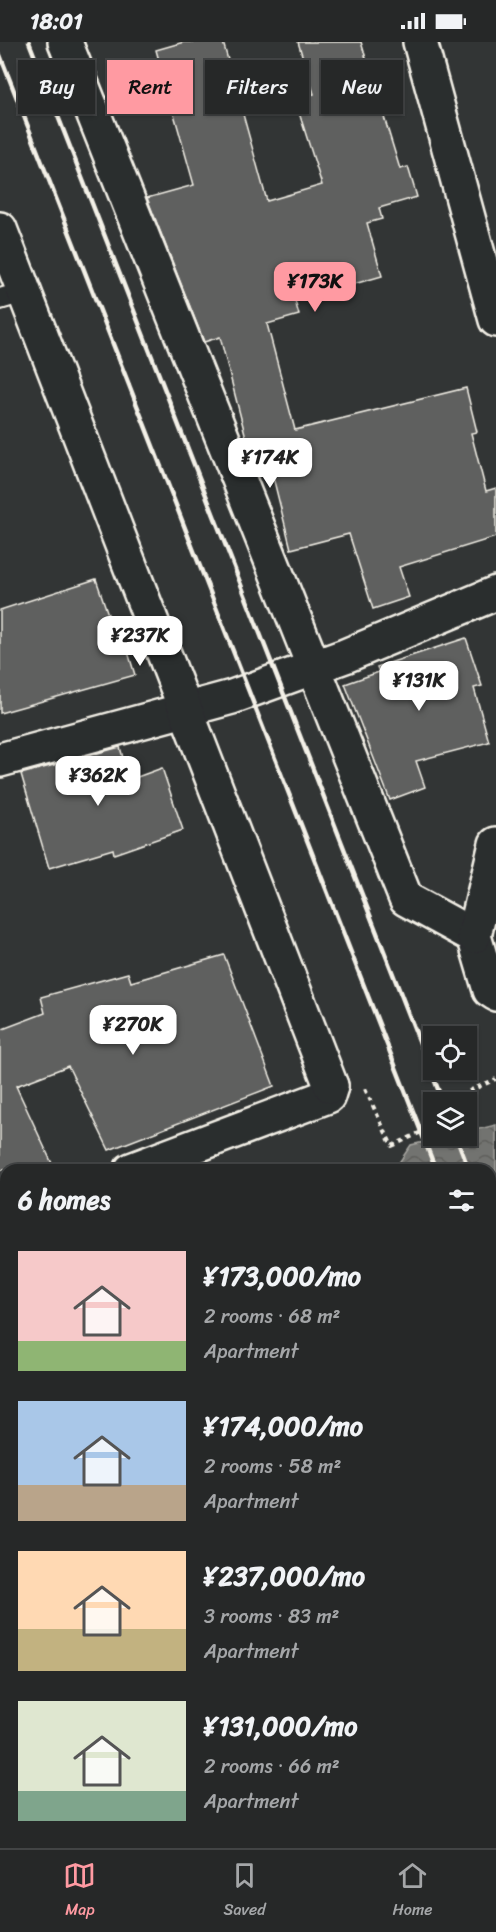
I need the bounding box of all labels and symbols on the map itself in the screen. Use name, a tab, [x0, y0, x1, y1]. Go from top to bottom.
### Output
pin: ¥173K	[273, 262, 357, 313]
pin: ¥174K	[228, 438, 312, 489]
pin: ¥237K	[98, 616, 182, 667]
pin: ¥131K	[377, 661, 461, 712]
pin: ¥362K	[56, 756, 140, 807]
pin: ¥270K	[91, 1005, 175, 1056]

